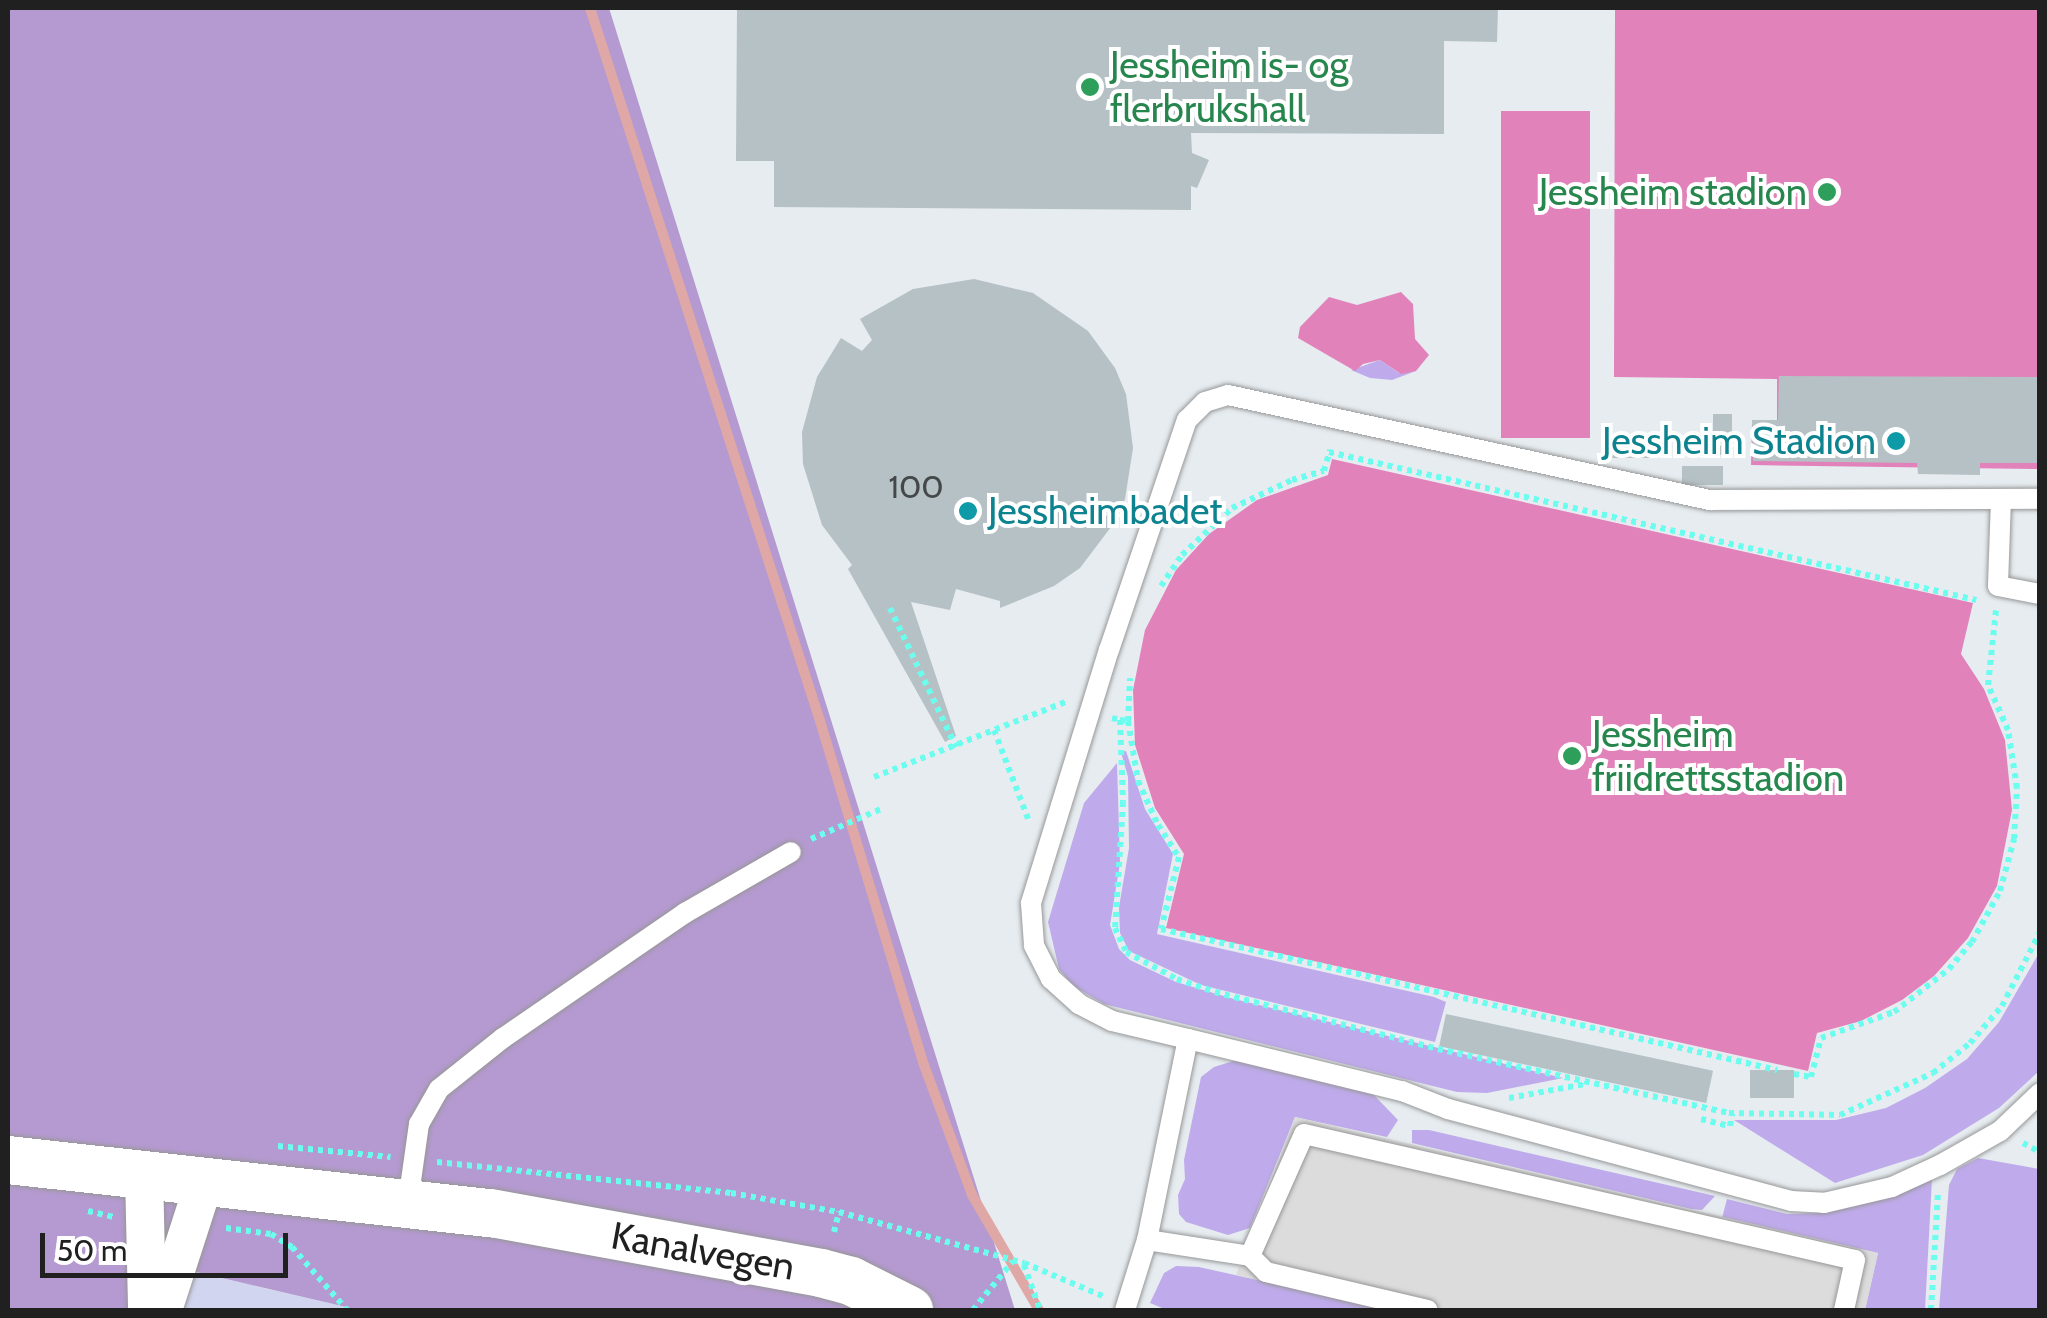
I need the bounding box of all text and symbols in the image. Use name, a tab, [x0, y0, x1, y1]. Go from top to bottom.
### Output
place label: Jessheim is- og flerbrukshall	[1110, 42, 1348, 132]
marker: Jessheim is- og flerbrukshall	[1079, 76, 1101, 98]
place label: Jessheim stadion	[1539, 169, 1807, 215]
marker: Jessheim stadion	[1816, 181, 1838, 203]
place label: Jessheim Stadion	[1602, 418, 1876, 464]
marker: Jessheim Stadion	[1885, 430, 1907, 452]
house number: 100	[888, 468, 944, 506]
place label: Jessheimbadet	[988, 488, 1222, 534]
marker: Jessheimbadet	[957, 500, 979, 522]
place label: Jessheim friidrettsstadion	[1592, 711, 1844, 801]
marker: Jessheim friidrettsstadion	[1561, 745, 1583, 767]
street label: Kanalvegen	[608, 1212, 798, 1290]
scale bar	[45, 1213, 292, 1275]
text: 50 m	[57, 1232, 127, 1269]

